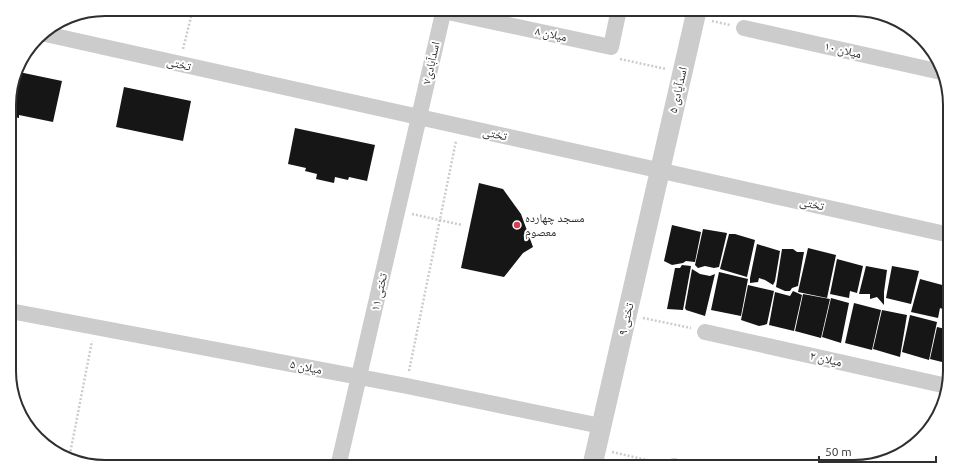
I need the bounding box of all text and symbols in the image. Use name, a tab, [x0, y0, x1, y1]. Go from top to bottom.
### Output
street label: میلان ۸	[534, 24, 568, 44]
street label: میلان ۱۰	[823, 39, 863, 61]
street label: اسدآبادی۷	[419, 40, 443, 86]
street label: تختی	[165, 54, 193, 74]
street label: اسدآیادی ۵	[666, 65, 690, 115]
street label: تختی	[481, 125, 509, 144]
street label: تختی	[798, 195, 826, 214]
place label: مسجد چهارده معصوم	[525, 211, 585, 240]
marker: مسجد چهارده معصوم	[512, 220, 522, 230]
street label: تختی ۱۱	[368, 271, 390, 312]
street label: تختی ۹	[615, 301, 637, 337]
street label: میلان ۲	[809, 349, 843, 370]
street label: میلان ۵	[289, 357, 323, 377]
scale bar	[819, 438, 936, 464]
text: 50 m	[825, 445, 852, 458]

